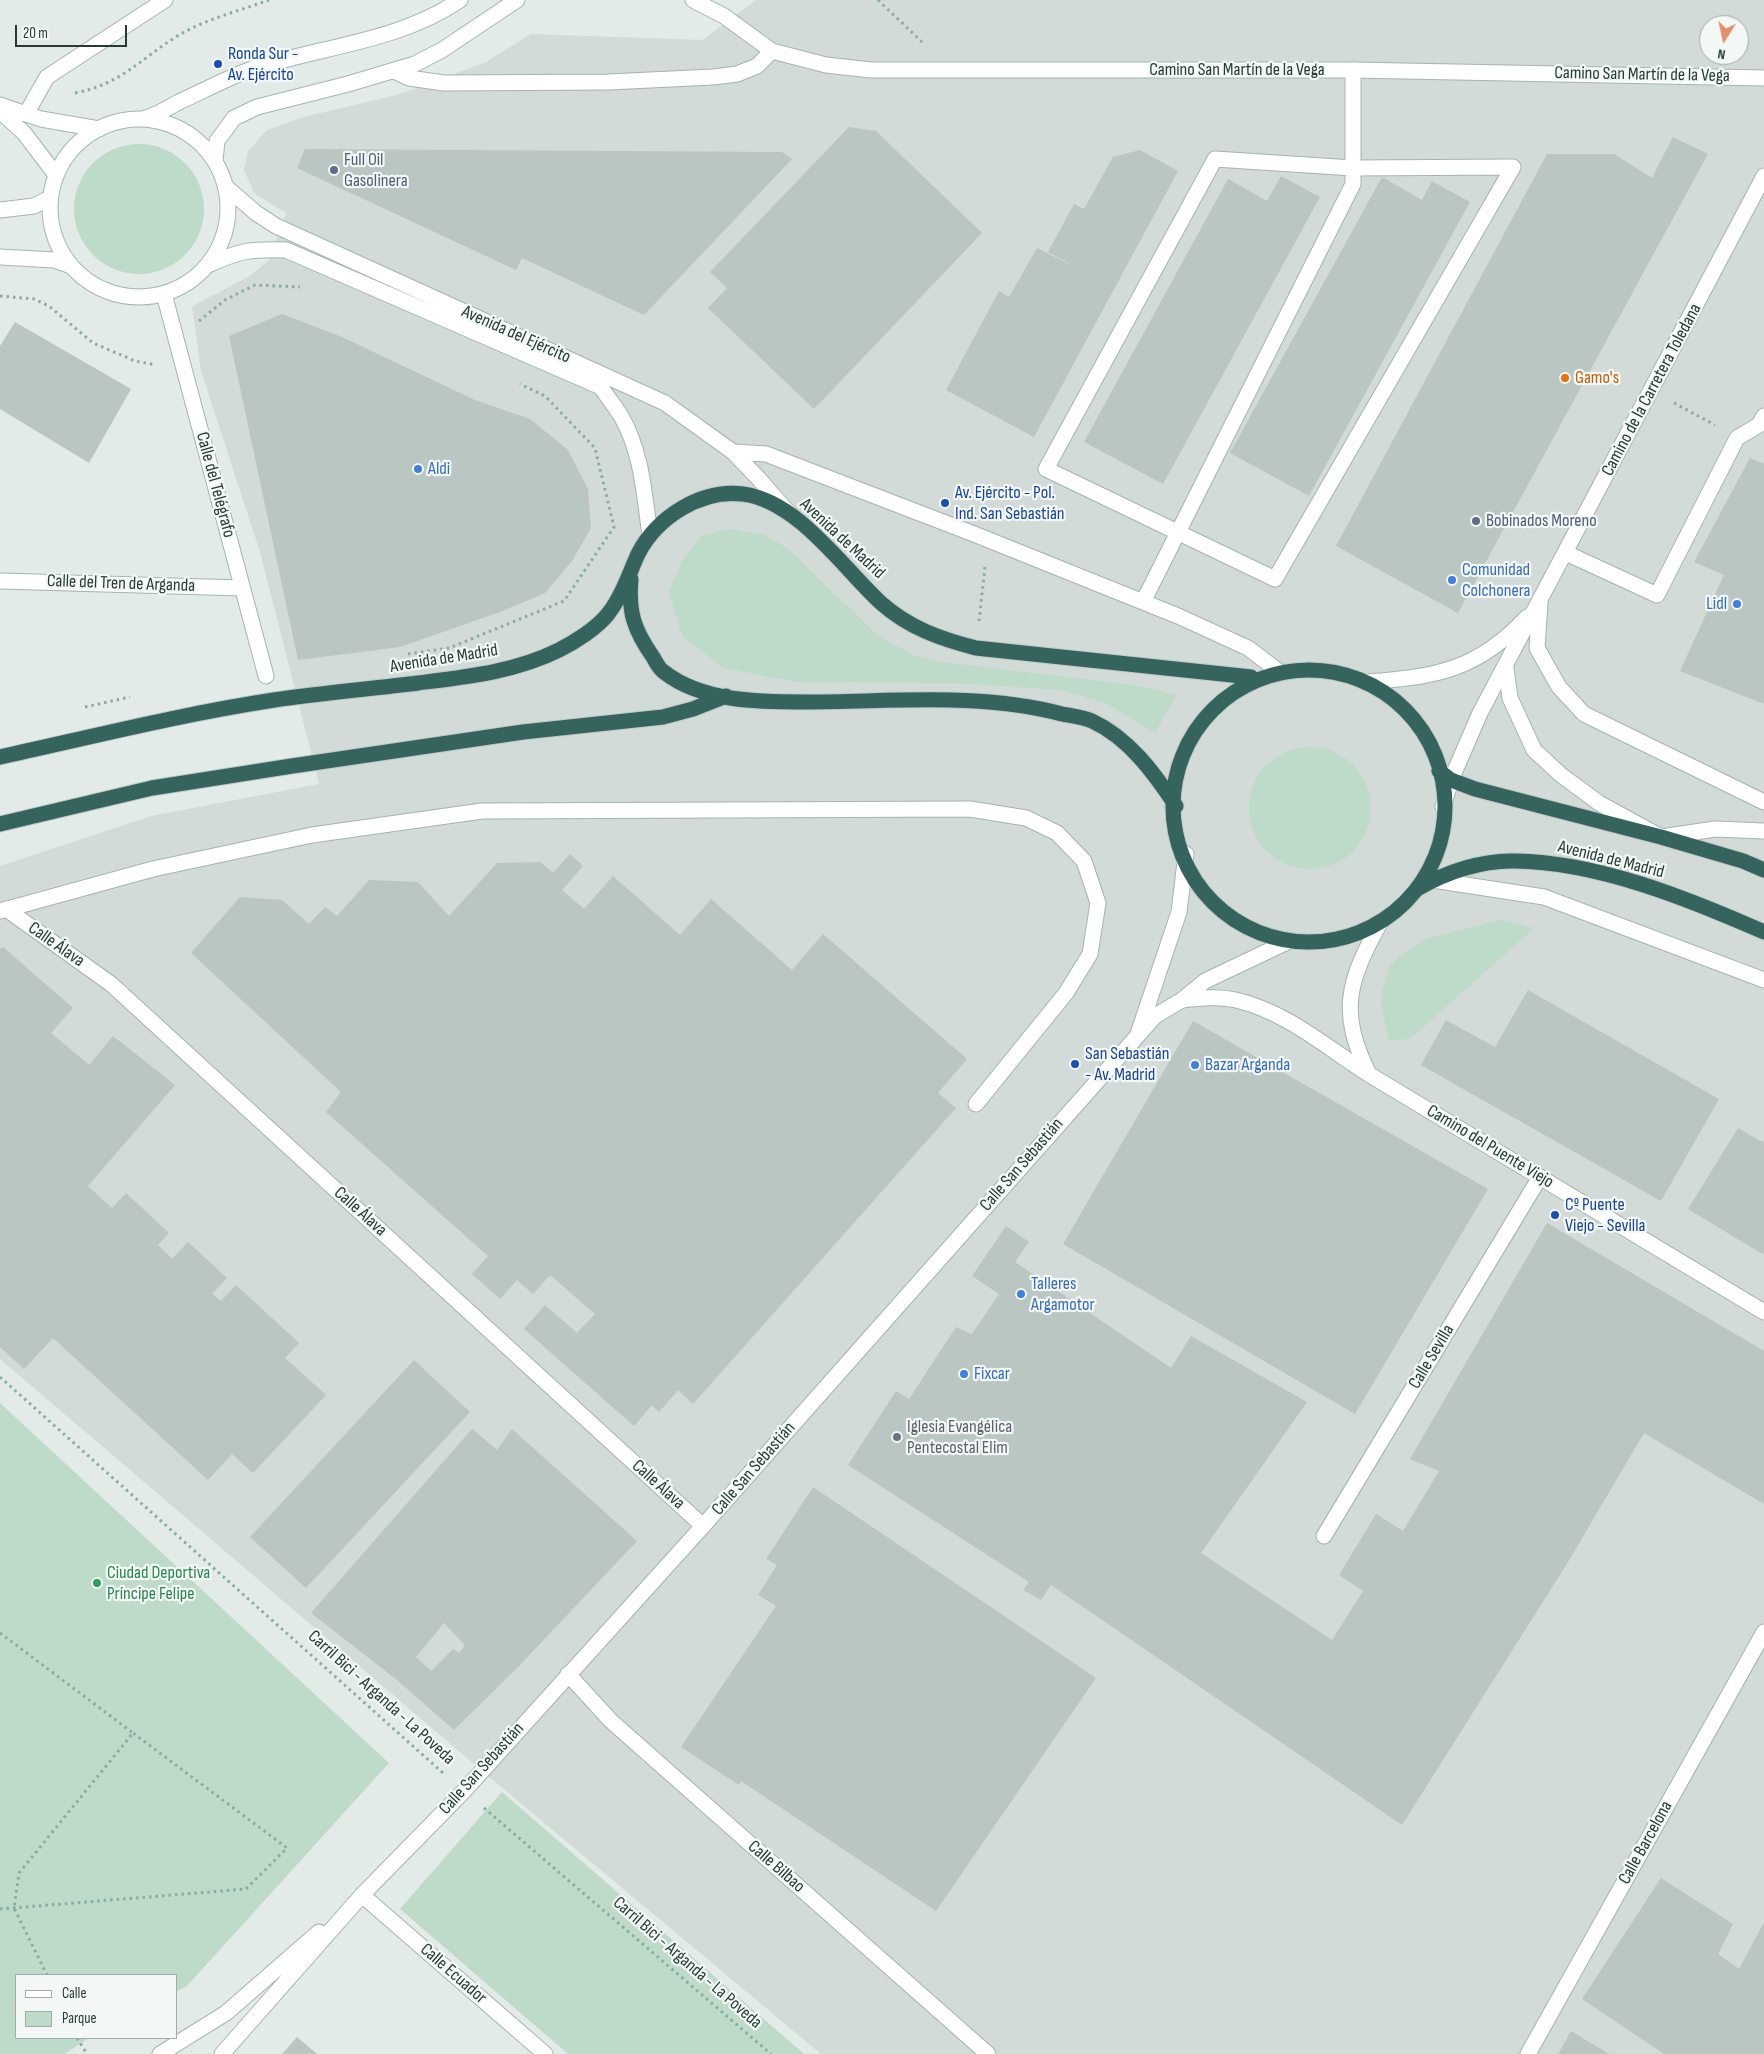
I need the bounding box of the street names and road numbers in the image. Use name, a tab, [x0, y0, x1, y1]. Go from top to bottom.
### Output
street label: Camino San Martín de la Vega	[1149, 59, 1325, 81]
street label: Camino San Martín de la Vega	[1554, 63, 1730, 87]
street label: Camino de la Carretera Toledana	[1597, 300, 1707, 480]
street label: Avenida del Ejército	[458, 301, 574, 369]
street label: Calle del Telégrafo	[191, 430, 239, 540]
street label: Avenida de Madrid	[795, 494, 889, 584]
street label: Calle del Tren de Arganda	[47, 571, 195, 597]
street label: Avenida de Madrid	[389, 640, 499, 678]
street label: Avenida de Madrid	[1556, 836, 1666, 884]
street label: Calle Álava	[24, 918, 88, 972]
street label: Camino del Puente Viejo	[1423, 1101, 1557, 1193]
street label: Calle San Sebastián	[976, 1114, 1068, 1216]
street label: Calle Álava	[329, 1183, 391, 1241]
street label: Calle Sevilla	[1404, 1321, 1460, 1393]
street label: Calle San Sebastián	[708, 1418, 800, 1520]
street label: Calle Álava	[627, 1456, 689, 1514]
street label: Carril Bici - Arganda - La Poveda	[303, 1626, 459, 1770]
street label: Calle San Sebastián	[435, 1718, 529, 1820]
street label: Calle Barcelona	[1614, 1798, 1678, 1888]
street label: Calle Bilbao	[743, 1836, 809, 1898]
street label: Carril Bici - Arganda - La Poveda	[608, 1892, 766, 2034]
street label: Calle Ecuador	[415, 1939, 491, 2009]

